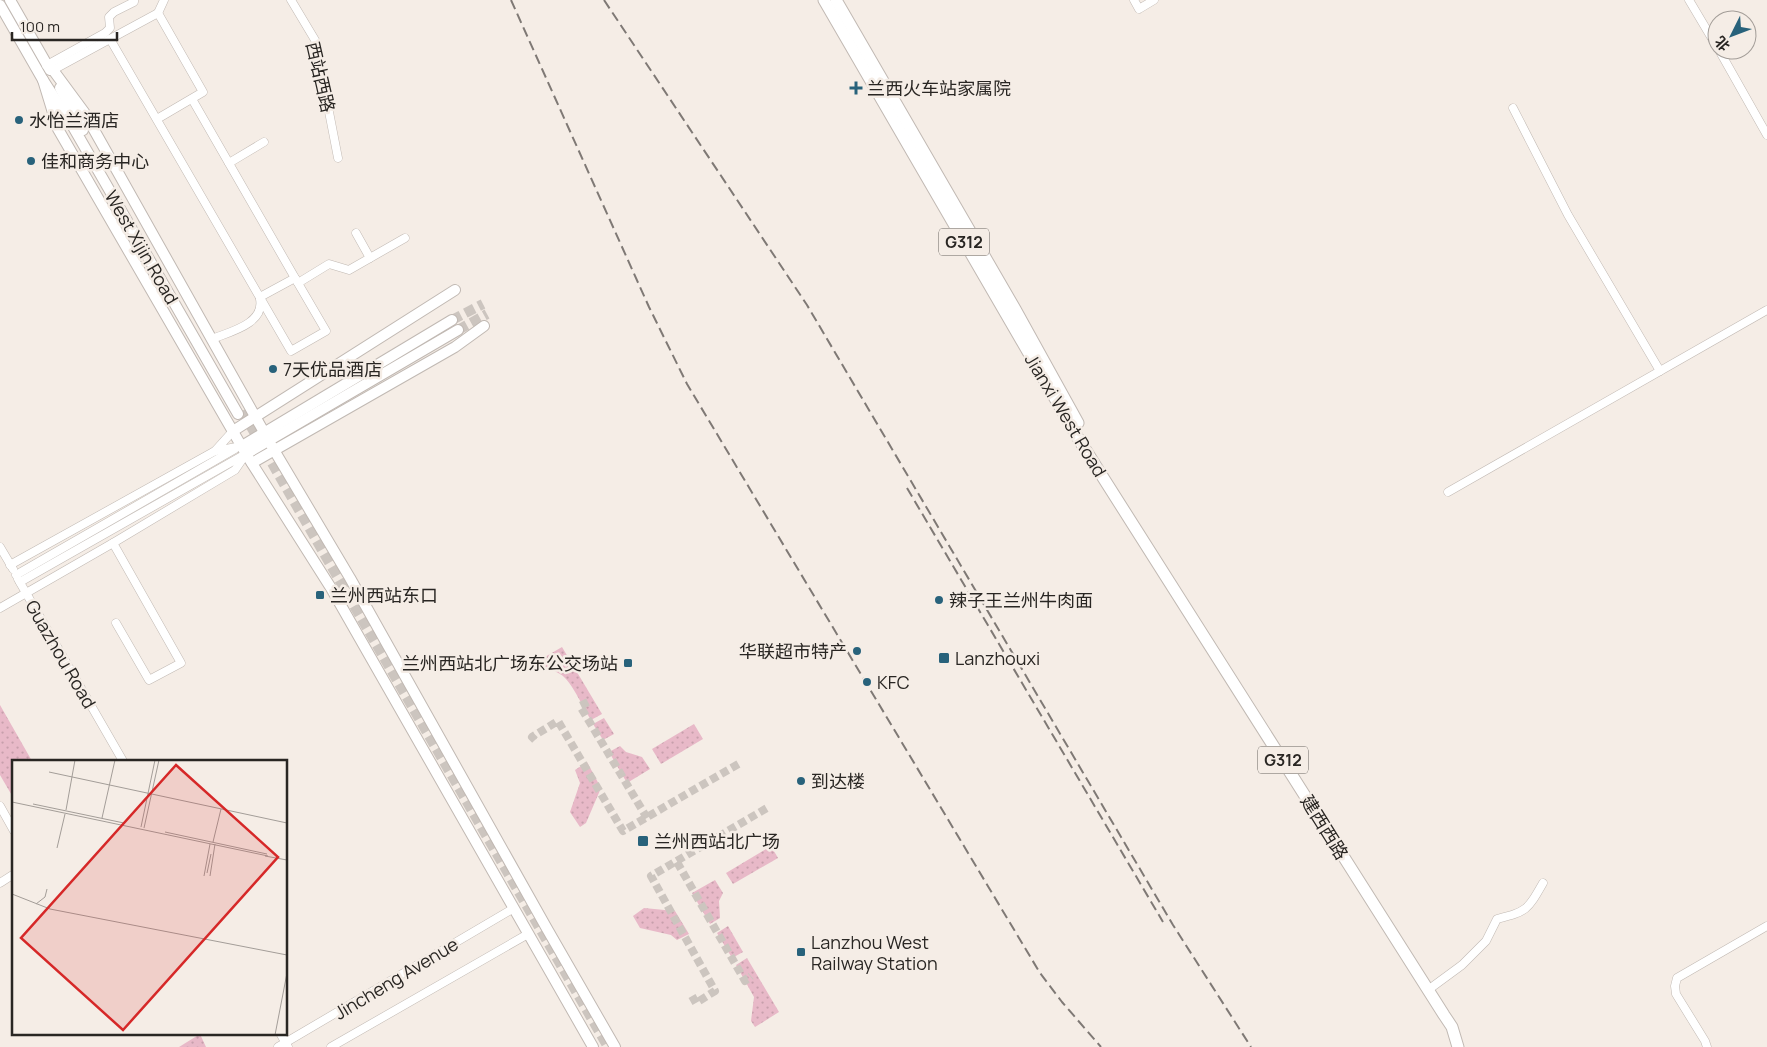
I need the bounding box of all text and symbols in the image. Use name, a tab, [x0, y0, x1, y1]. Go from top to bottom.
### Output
scale bar	[12, 10, 118, 42]
north arrow	[1707, 10, 1757, 60]
text: 100 m	[20, 16, 60, 37]
text: 北	[1710, 32, 1734, 56]
street label: 西站西路	[301, 39, 341, 115]
place label: 兰西火车站家属院	[867, 76, 1011, 100]
marker: 兰西火车站家属院	[849, 81, 863, 95]
place label: 水怡兰酒店	[29, 108, 119, 132]
marker: 水怡兰酒店	[13, 114, 25, 126]
place label: 佳和商务中心	[41, 149, 149, 173]
marker: 佳和商务中心	[25, 155, 37, 167]
street label: West Xijin Road	[100, 186, 184, 308]
road number: G312	[939, 228, 989, 256]
street label: Jianxi West Road	[1020, 349, 1112, 481]
place label: 7天优品酒店	[283, 357, 382, 381]
marker: 7天优品酒店	[267, 363, 279, 375]
place label: 兰州西站东口	[330, 583, 438, 607]
place label: 辣子王兰州牛肉面	[949, 588, 1093, 612]
marker: 兰州西站东口	[314, 589, 326, 601]
marker: 辣子王兰州牛肉面	[933, 594, 945, 606]
street label: Guazhou Road	[20, 596, 102, 712]
place label: 华联超市特产	[739, 639, 847, 663]
marker: 华联超市特产	[851, 645, 863, 657]
place label: Lanzhouxi	[955, 646, 1040, 670]
place label: 兰州西站北广场东公交场站	[402, 651, 618, 675]
marker: Lanzhouxi	[937, 651, 951, 665]
marker: 兰州西站北广场东公交场站	[622, 657, 634, 669]
place label: KFC	[877, 670, 910, 694]
marker: KFC	[861, 676, 873, 688]
road number: G312	[1258, 746, 1308, 774]
inset map	[12, 760, 288, 1034]
place label: 到达楼	[811, 769, 865, 793]
marker: 到达楼	[795, 775, 807, 787]
street label: 建西西路	[1296, 790, 1354, 864]
place label: 兰州西站北广场	[654, 829, 780, 853]
marker: 兰州西站北广场	[636, 834, 650, 848]
place label: Lanzhou West Railway Station	[811, 930, 938, 975]
street label: Jincheng Avenue	[330, 931, 462, 1025]
marker: Lanzhou West Railway Station	[795, 946, 807, 958]

